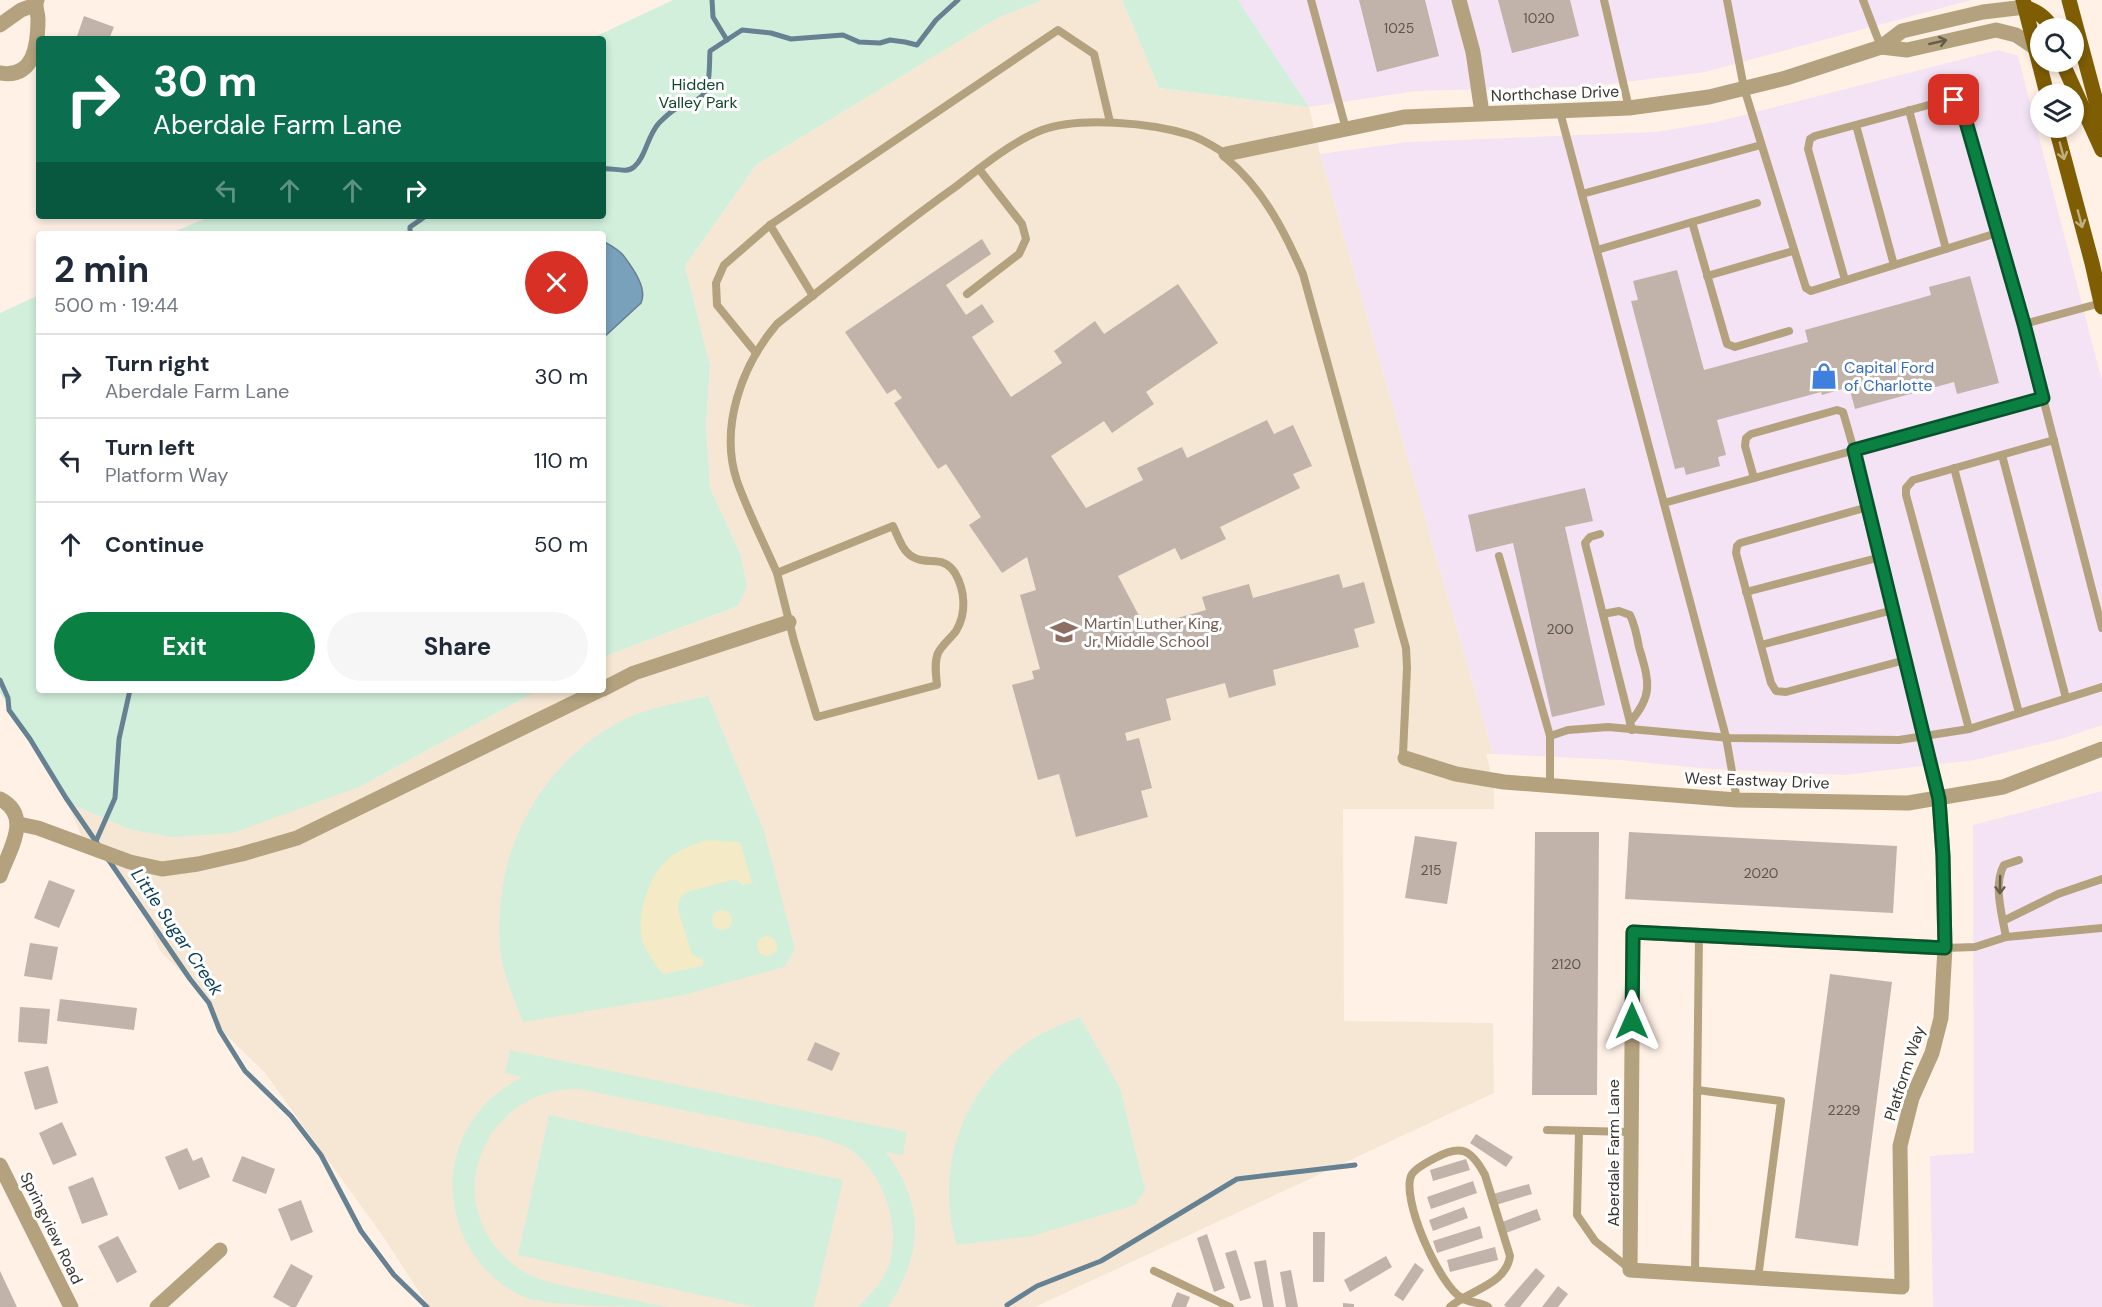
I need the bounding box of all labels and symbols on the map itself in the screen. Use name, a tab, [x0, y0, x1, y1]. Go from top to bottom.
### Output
house number: 1020	[1523, 9, 1555, 27]
house number: 1025	[1384, 19, 1414, 37]
one-way arrow	[1929, 36, 1948, 48]
park label: Hidden Valley Park	[658, 74, 738, 113]
pin	[1928, 74, 1979, 125]
street label: Northchase Drive	[1491, 81, 1619, 106]
one-way arrow	[2057, 141, 2068, 160]
one-way arrow	[2075, 209, 2087, 228]
place label: Capital Ford of Charlotte	[1844, 357, 1934, 396]
shop icon: Capital Ford of Charlotte	[1809, 361, 1839, 391]
place label: Martin Luther King, Jr. Middle School	[1084, 613, 1222, 652]
school or university icon: Martin Luther King, Jr. Middle School	[1049, 617, 1079, 647]
house number: 200	[1546, 620, 1574, 638]
street label: West Eastway Drive	[1684, 767, 1830, 794]
house number: 215	[1421, 861, 1441, 879]
water label: Little Sugar Creek	[125, 864, 229, 1001]
house number: 2020	[1744, 864, 1778, 882]
one-way arrow	[1994, 874, 2006, 894]
house number: 2120	[1551, 955, 1581, 973]
position arrow	[1600, 989, 1664, 1053]
street label: Platform Way	[1879, 1023, 1930, 1123]
street label: Aberdale Farm Lane	[1603, 1079, 1624, 1227]
house number: 2229	[1828, 1101, 1861, 1119]
street label: Springview Road	[15, 1169, 88, 1288]

